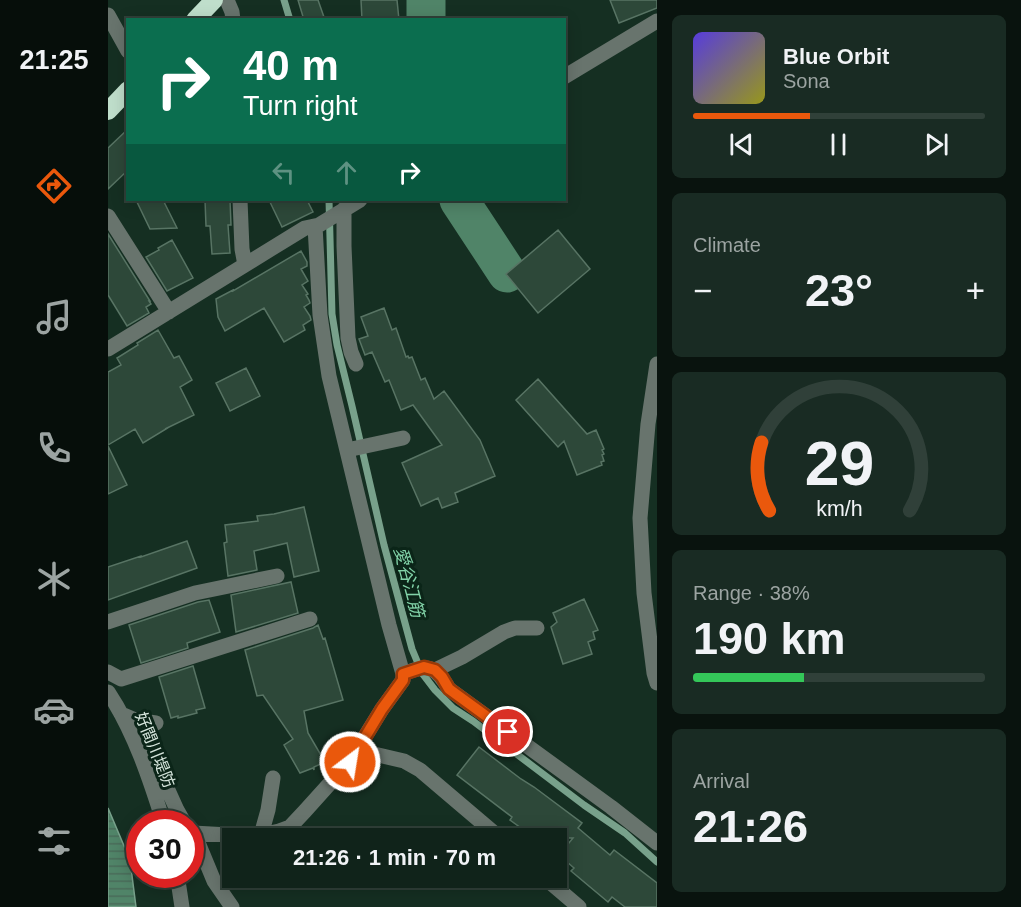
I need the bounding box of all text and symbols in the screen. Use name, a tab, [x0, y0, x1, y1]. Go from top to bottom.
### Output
icon: right	[144, 42, 222, 120]
text: 40 m	[243, 42, 339, 89]
text: Blue Orbit	[783, 44, 889, 69]
text: 21:25	[19, 45, 89, 75]
text: Sona	[783, 70, 830, 92]
text: Turn right	[243, 91, 358, 121]
icon: previous	[725, 128, 758, 161]
icon: pause	[822, 128, 855, 161]
icon: next	[920, 128, 953, 161]
icon: left	[267, 156, 300, 189]
icon: ahead	[330, 156, 363, 189]
icon: right	[393, 156, 426, 189]
icon: directions	[33, 165, 75, 207]
text: Climate	[693, 234, 761, 256]
text: 23°	[805, 265, 873, 316]
text: −	[693, 272, 712, 309]
text: +	[966, 272, 985, 309]
icon: music	[33, 296, 75, 338]
icon: phone	[33, 427, 75, 469]
text: 29	[804, 429, 874, 498]
text: km/h	[816, 497, 862, 521]
water label: 愛谷江筋	[390, 545, 429, 622]
icon: climate	[33, 558, 75, 600]
text: Range · 38%	[693, 582, 810, 604]
text: 190 km	[693, 613, 846, 664]
icon: car	[33, 689, 75, 731]
pin	[482, 706, 533, 757]
street label: 好間川堤防	[132, 710, 178, 790]
icon: arrive	[491, 715, 524, 748]
position arrow	[318, 730, 382, 794]
text: Arrival	[693, 770, 750, 792]
text: 21:26	[693, 801, 808, 852]
speed limit sign: 30	[126, 810, 204, 888]
icon: filters	[33, 820, 75, 862]
text: 21:26 · 1 min · 70 m	[293, 845, 496, 870]

